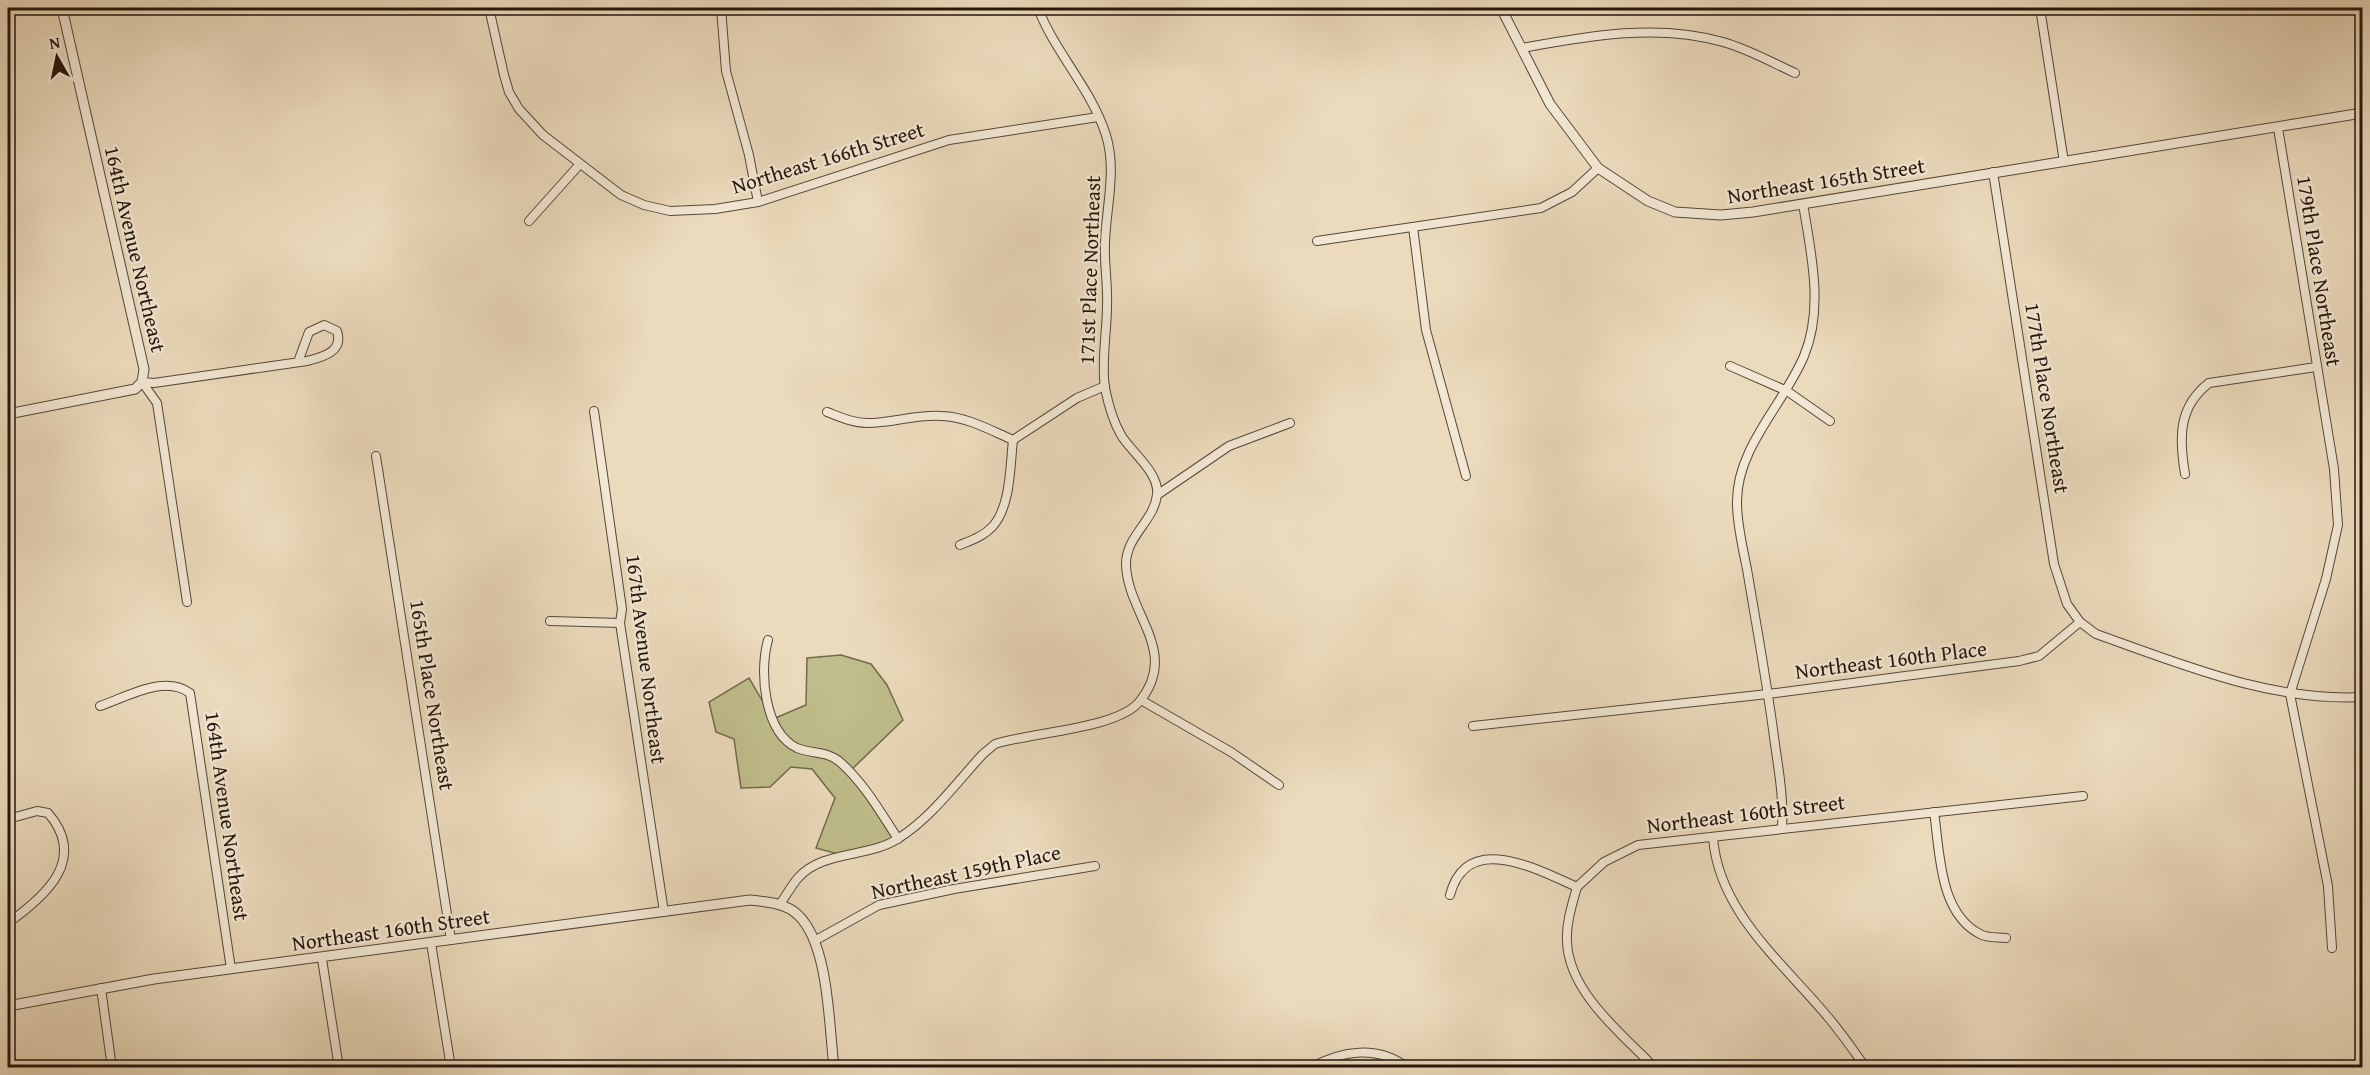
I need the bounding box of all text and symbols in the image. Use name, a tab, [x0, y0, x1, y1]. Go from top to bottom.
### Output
north arrow	[27, 27, 87, 87]
text: N	[47, 29, 62, 55]
street label: Northeast 166th Street	[728, 113, 928, 202]
street label: 164th Avenue Northeast	[97, 143, 174, 356]
street label: Northeast 165th Street	[1725, 149, 1928, 211]
street label: 179th Place Northeast	[2289, 173, 2350, 369]
street label: 171st Place Northeast	[1071, 174, 1108, 365]
street label: 177th Place Northeast	[2017, 300, 2078, 496]
street label: 167th Avenue Northeast	[618, 552, 675, 766]
street label: 165th Place Northeast	[402, 597, 463, 793]
street label: Northeast 160th Place	[1793, 632, 1989, 687]
street label: 164th Avenue Northeast	[197, 709, 258, 923]
street label: Northeast 160th Street	[1645, 786, 1848, 841]
street label: Northeast 159th Place	[868, 836, 1064, 907]
street label: Northeast 160th Street	[290, 900, 493, 959]

